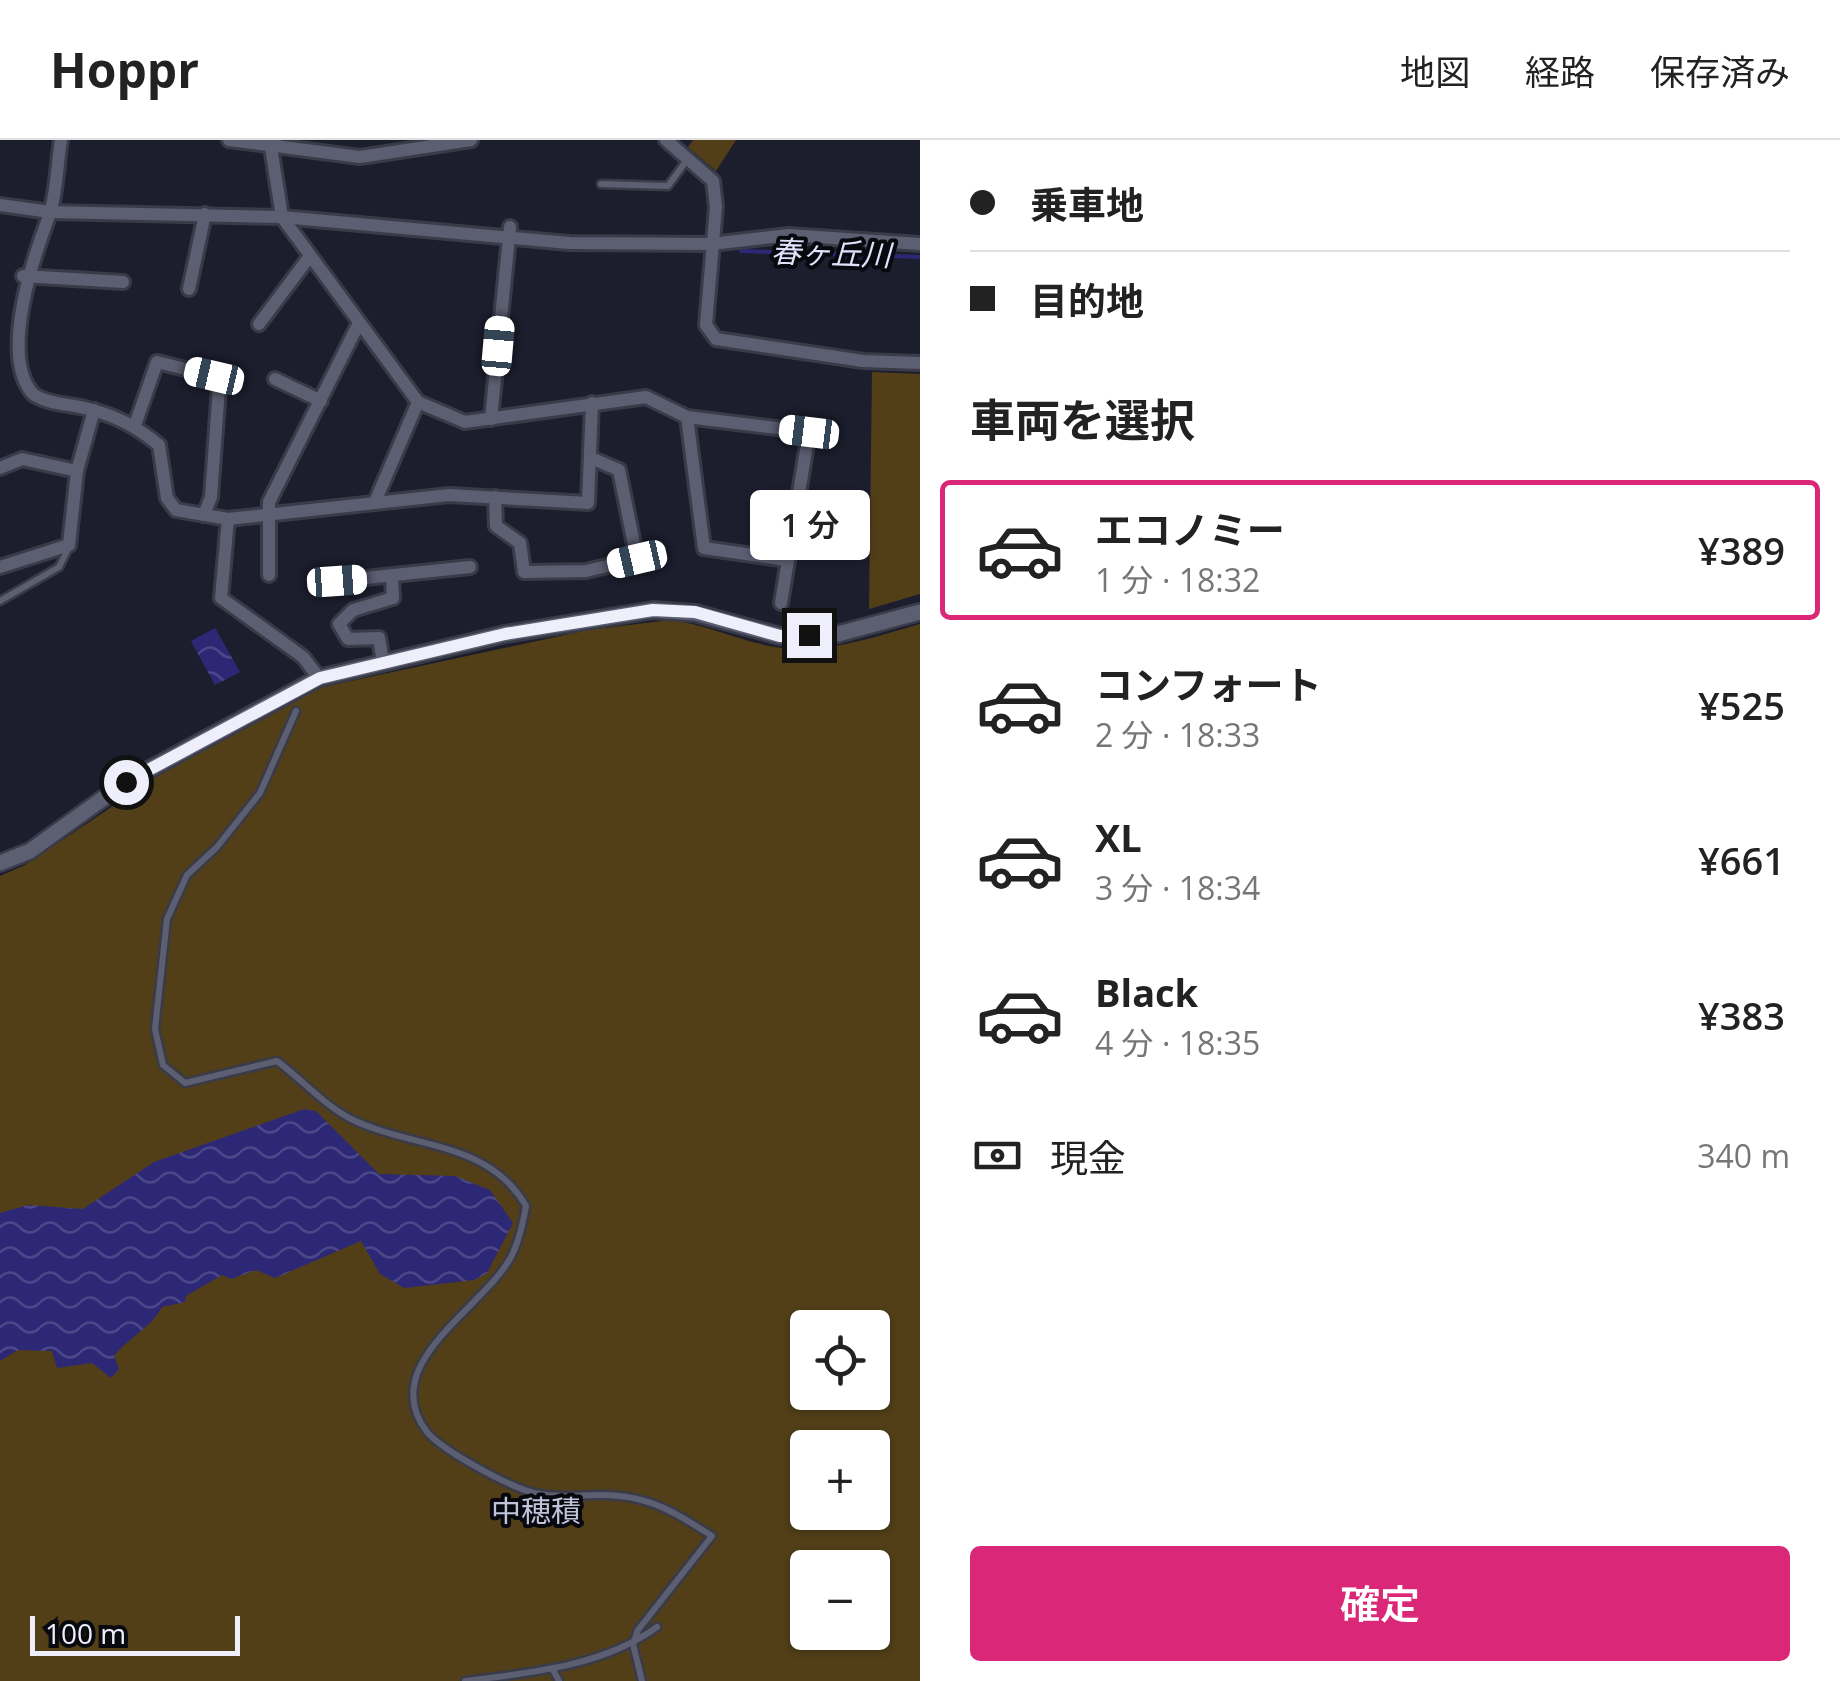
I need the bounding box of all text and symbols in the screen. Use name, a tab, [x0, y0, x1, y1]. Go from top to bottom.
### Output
text: Hoppr	[50, 37, 199, 102]
text: 地図	[1400, 48, 1470, 95]
text: 経路	[1525, 48, 1595, 95]
text: 保存済み	[1650, 48, 1790, 95]
text: 乗車地	[1030, 178, 1144, 230]
water label: 春ヶ丘川	[770, 230, 895, 275]
text: 目的地	[1030, 274, 1144, 326]
car	[480, 315, 516, 377]
car	[181, 355, 247, 397]
text: 車両を選択	[970, 389, 1195, 450]
car	[777, 413, 841, 451]
callout: 1 分	[749, 490, 869, 560]
text: 1 分	[781, 503, 839, 546]
text: エコノミー	[1095, 503, 1285, 555]
icon: car	[975, 505, 1065, 595]
text: ¥389	[1698, 524, 1785, 576]
car	[604, 538, 670, 580]
text: 1 分 · 18:32	[1095, 558, 1260, 601]
car	[306, 564, 368, 598]
route end	[787, 613, 832, 658]
text: コンフォート	[1095, 658, 1322, 710]
icon: car	[975, 660, 1065, 750]
text: ¥525	[1698, 679, 1785, 731]
text: 2 分 · 18:33	[1095, 713, 1260, 756]
route start	[104, 760, 149, 805]
text: XL	[1095, 811, 1142, 863]
icon: car	[975, 815, 1065, 905]
text: ¥661	[1698, 834, 1785, 886]
text: 3 分 · 18:34	[1095, 866, 1260, 909]
text: Black	[1095, 966, 1198, 1018]
icon: car	[975, 970, 1065, 1060]
text: ¥383	[1698, 989, 1785, 1041]
text: 4 分 · 18:35	[1095, 1021, 1260, 1064]
icon: cash	[970, 1128, 1025, 1183]
text: 現金	[1050, 1131, 1126, 1183]
text: 340 m	[1697, 1134, 1790, 1177]
map controls	[790, 1310, 890, 1650]
button: locate	[790, 1310, 890, 1410]
button: +	[790, 1430, 890, 1530]
district label: 中穂積	[491, 1490, 581, 1531]
button: 確定	[970, 1546, 1790, 1661]
button: −	[790, 1550, 890, 1650]
scale bar	[30, 1611, 240, 1656]
text: 100 m	[45, 1614, 126, 1652]

